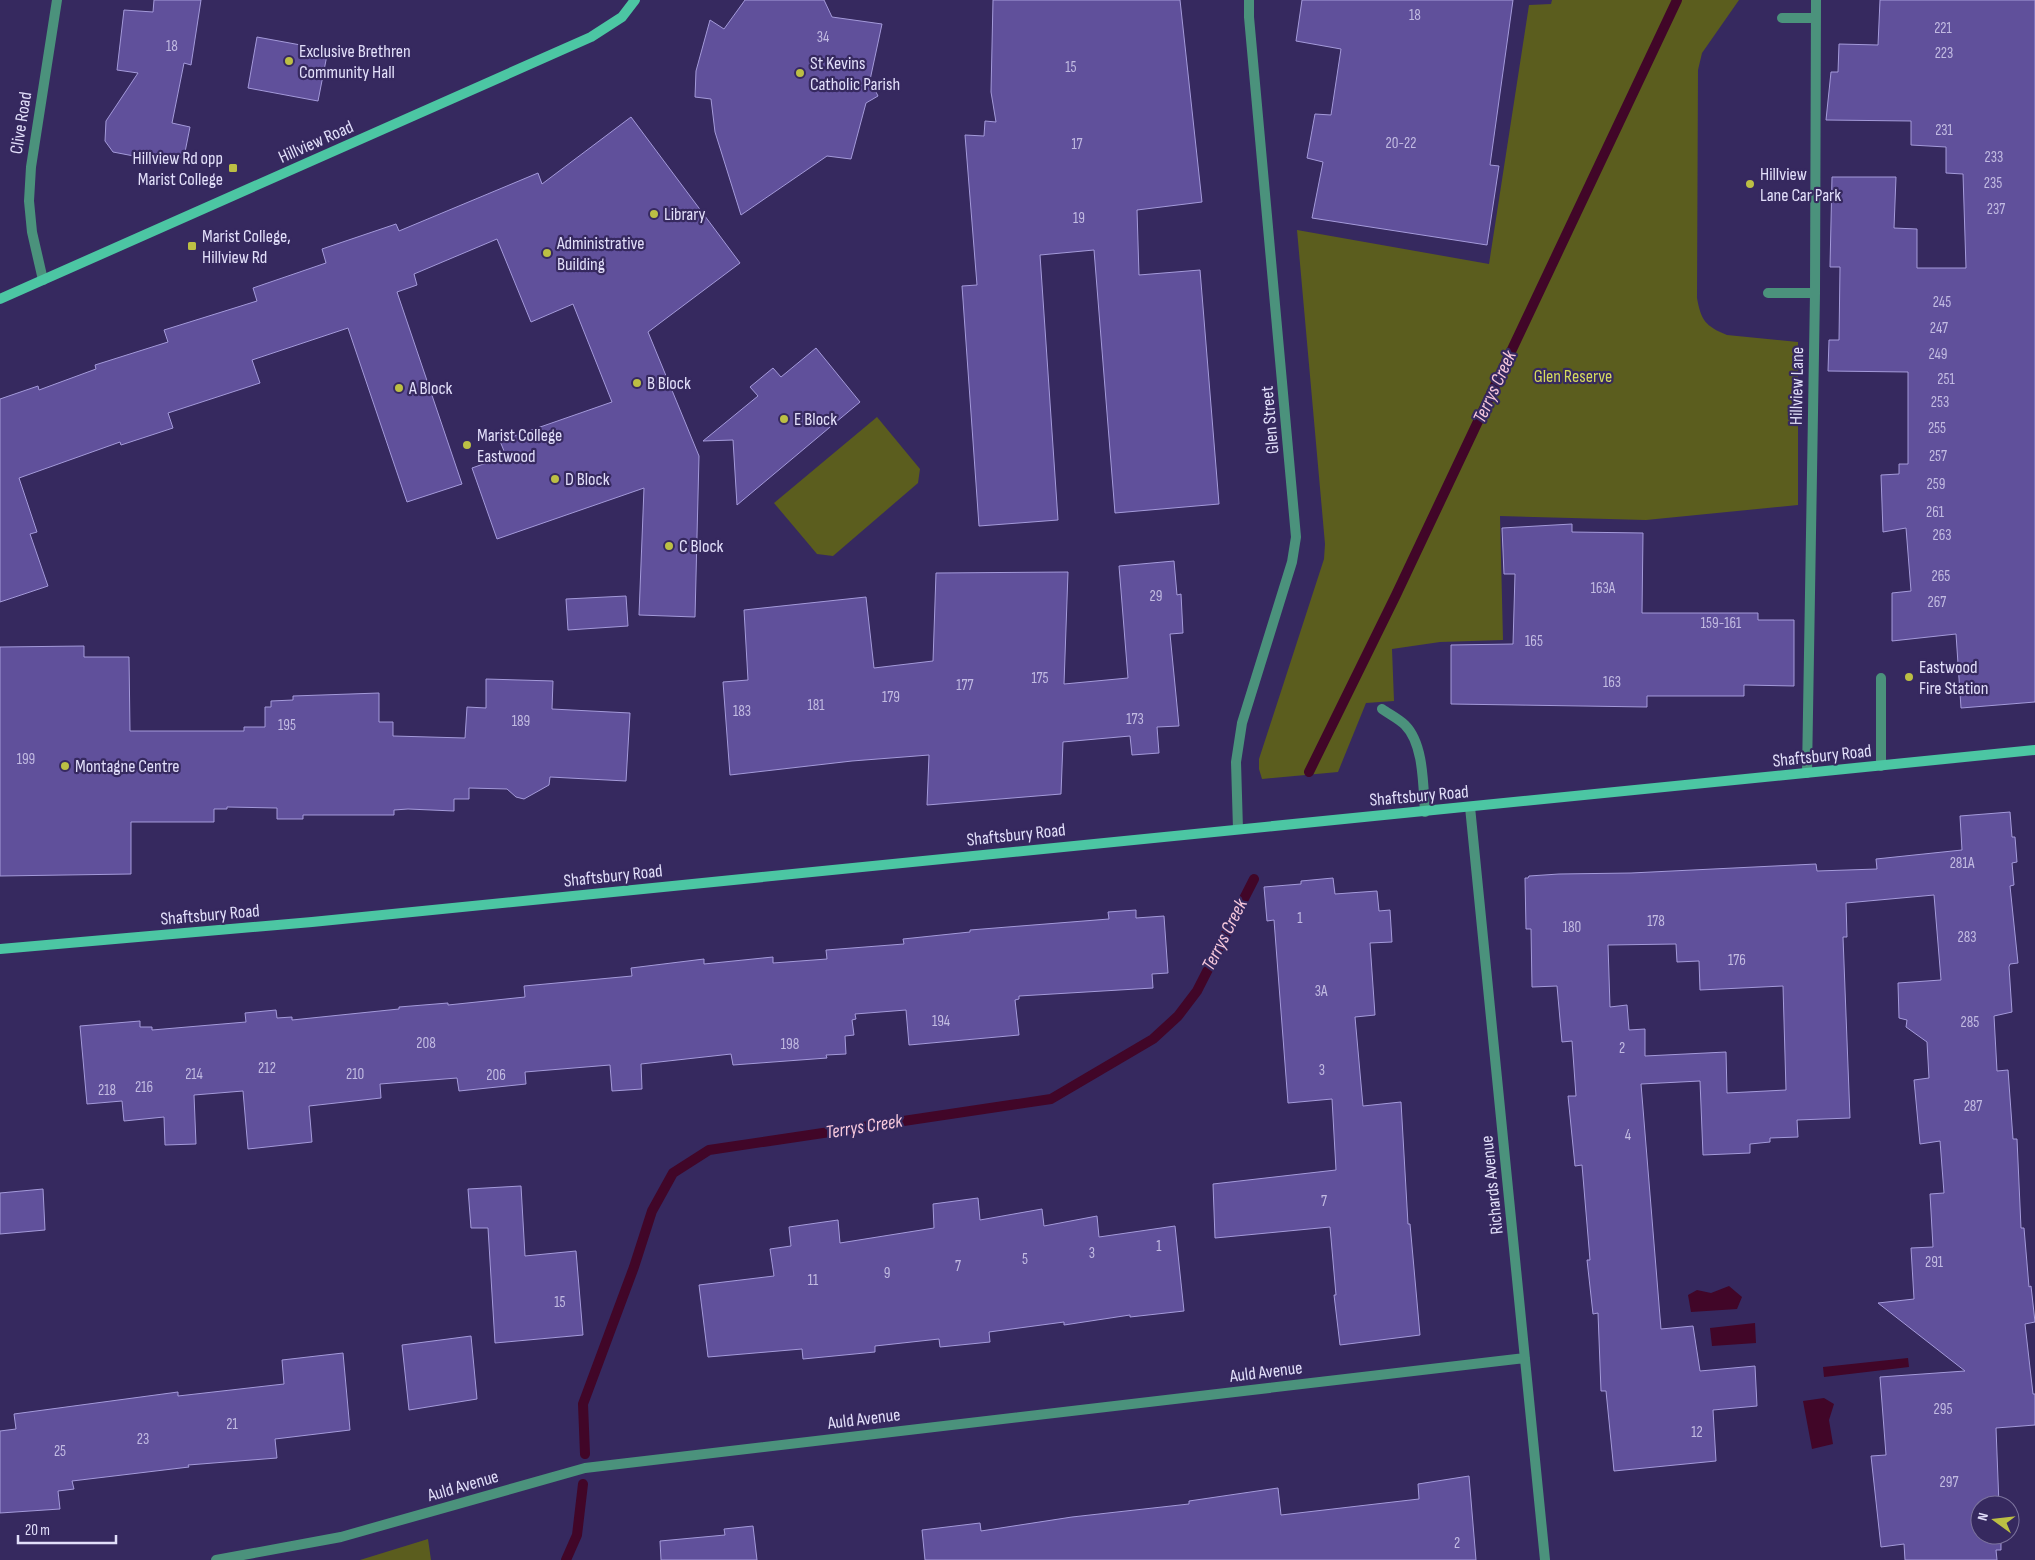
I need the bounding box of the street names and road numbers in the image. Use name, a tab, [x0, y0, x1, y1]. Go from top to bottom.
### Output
street label: Clive Road	[6, 90, 36, 156]
street label: Hillview Road	[275, 116, 357, 168]
street label: Hillview Lane	[1786, 347, 1808, 425]
street label: Glen Street	[1257, 385, 1283, 455]
street label: Shaftsbury Road	[1771, 740, 1873, 772]
street label: Shaftsbury Road	[1369, 781, 1469, 811]
street label: Shaftsbury Road	[965, 819, 1067, 851]
street label: Shaftsbury Road	[562, 860, 664, 892]
street label: Shaftsbury Road	[160, 900, 260, 930]
street label: Richards Avenue	[1476, 1135, 1508, 1235]
street label: Auld Avenue	[1228, 1357, 1303, 1387]
street label: Auld Avenue	[826, 1404, 901, 1434]
street label: Auld Avenue	[424, 1466, 501, 1506]

